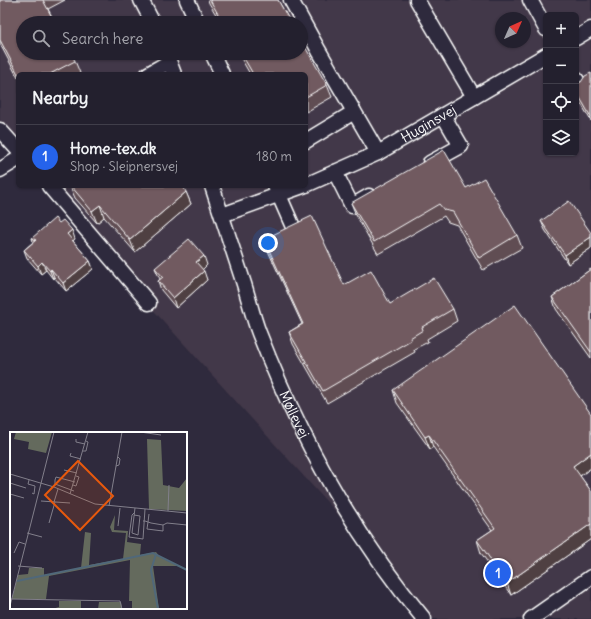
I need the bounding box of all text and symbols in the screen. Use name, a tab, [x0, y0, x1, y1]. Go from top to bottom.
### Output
north arrow	[495, 12, 531, 48]
map controls	[543, 12, 579, 156]
button: +	[543, 12, 579, 48]
search box	[16, 16, 308, 60]
icon: search	[30, 27, 52, 49]
text: Search here	[62, 29, 143, 48]
button: −	[543, 48, 579, 84]
button: locate	[543, 84, 579, 120]
text: Nearby	[32, 87, 88, 109]
street label: Huginsvej	[397, 101, 459, 147]
button: layers	[543, 120, 579, 156]
text: Home-tex.dk	[70, 139, 156, 158]
text: 1	[42, 148, 48, 165]
text: 180 m	[256, 148, 292, 165]
text: Shop · Sleipnersvej	[70, 158, 178, 175]
your location	[258, 233, 278, 253]
street label: Møllevej	[275, 388, 313, 441]
inset map	[10, 432, 187, 609]
pin: 1	[485, 558, 511, 588]

